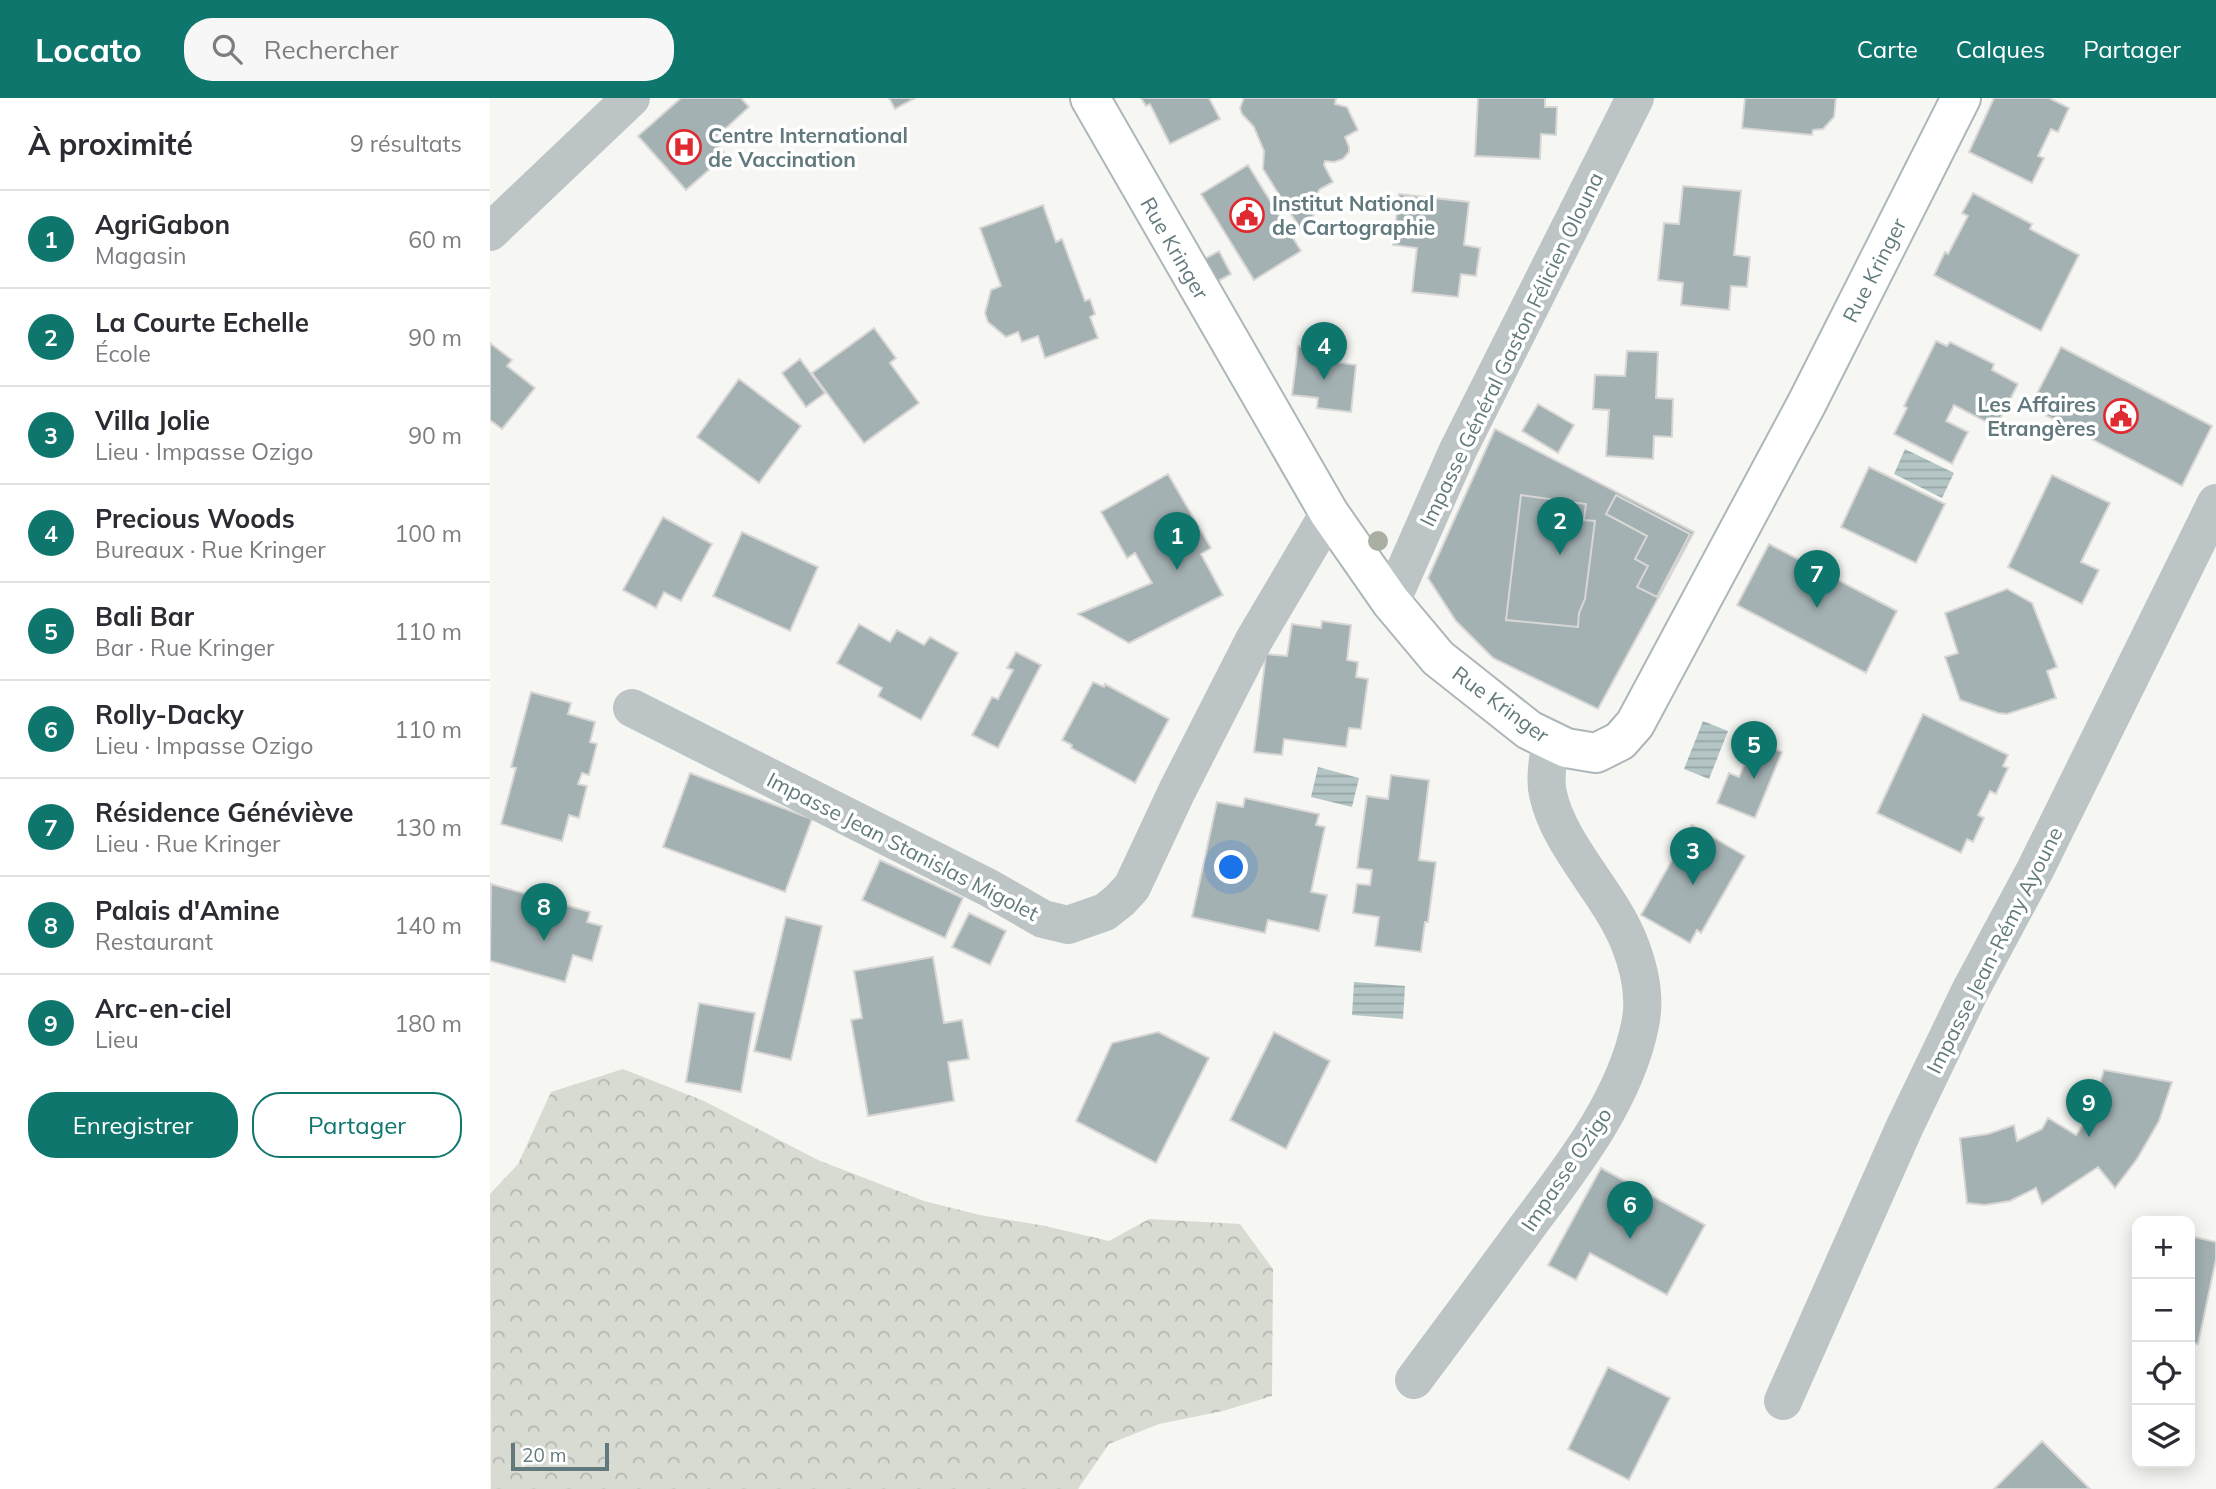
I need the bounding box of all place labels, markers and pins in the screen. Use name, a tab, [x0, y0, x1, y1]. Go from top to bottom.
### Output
place label: Centre International de Vaccination	[708, 122, 908, 172]
hospital icon: Centre International de Vaccination	[665, 128, 703, 166]
place label: Institut National de Cartographie	[1272, 190, 1435, 240]
public building icon: Institut National de Cartographie	[1228, 196, 1266, 234]
pin: 4	[1301, 322, 1347, 380]
place label: Les Affaires Etrangères	[1978, 391, 2096, 441]
public building icon: Les Affaires Etrangères	[2102, 397, 2140, 435]
pin: 2	[1537, 497, 1583, 555]
pin: 1	[1154, 512, 1200, 570]
pin: 7	[1794, 550, 1840, 608]
pin: 5	[1731, 721, 1777, 779]
pin: 3	[1670, 827, 1716, 885]
pin: 8	[521, 883, 567, 941]
pin: 9	[2066, 1079, 2112, 1137]
pin: 6	[1607, 1181, 1653, 1239]

